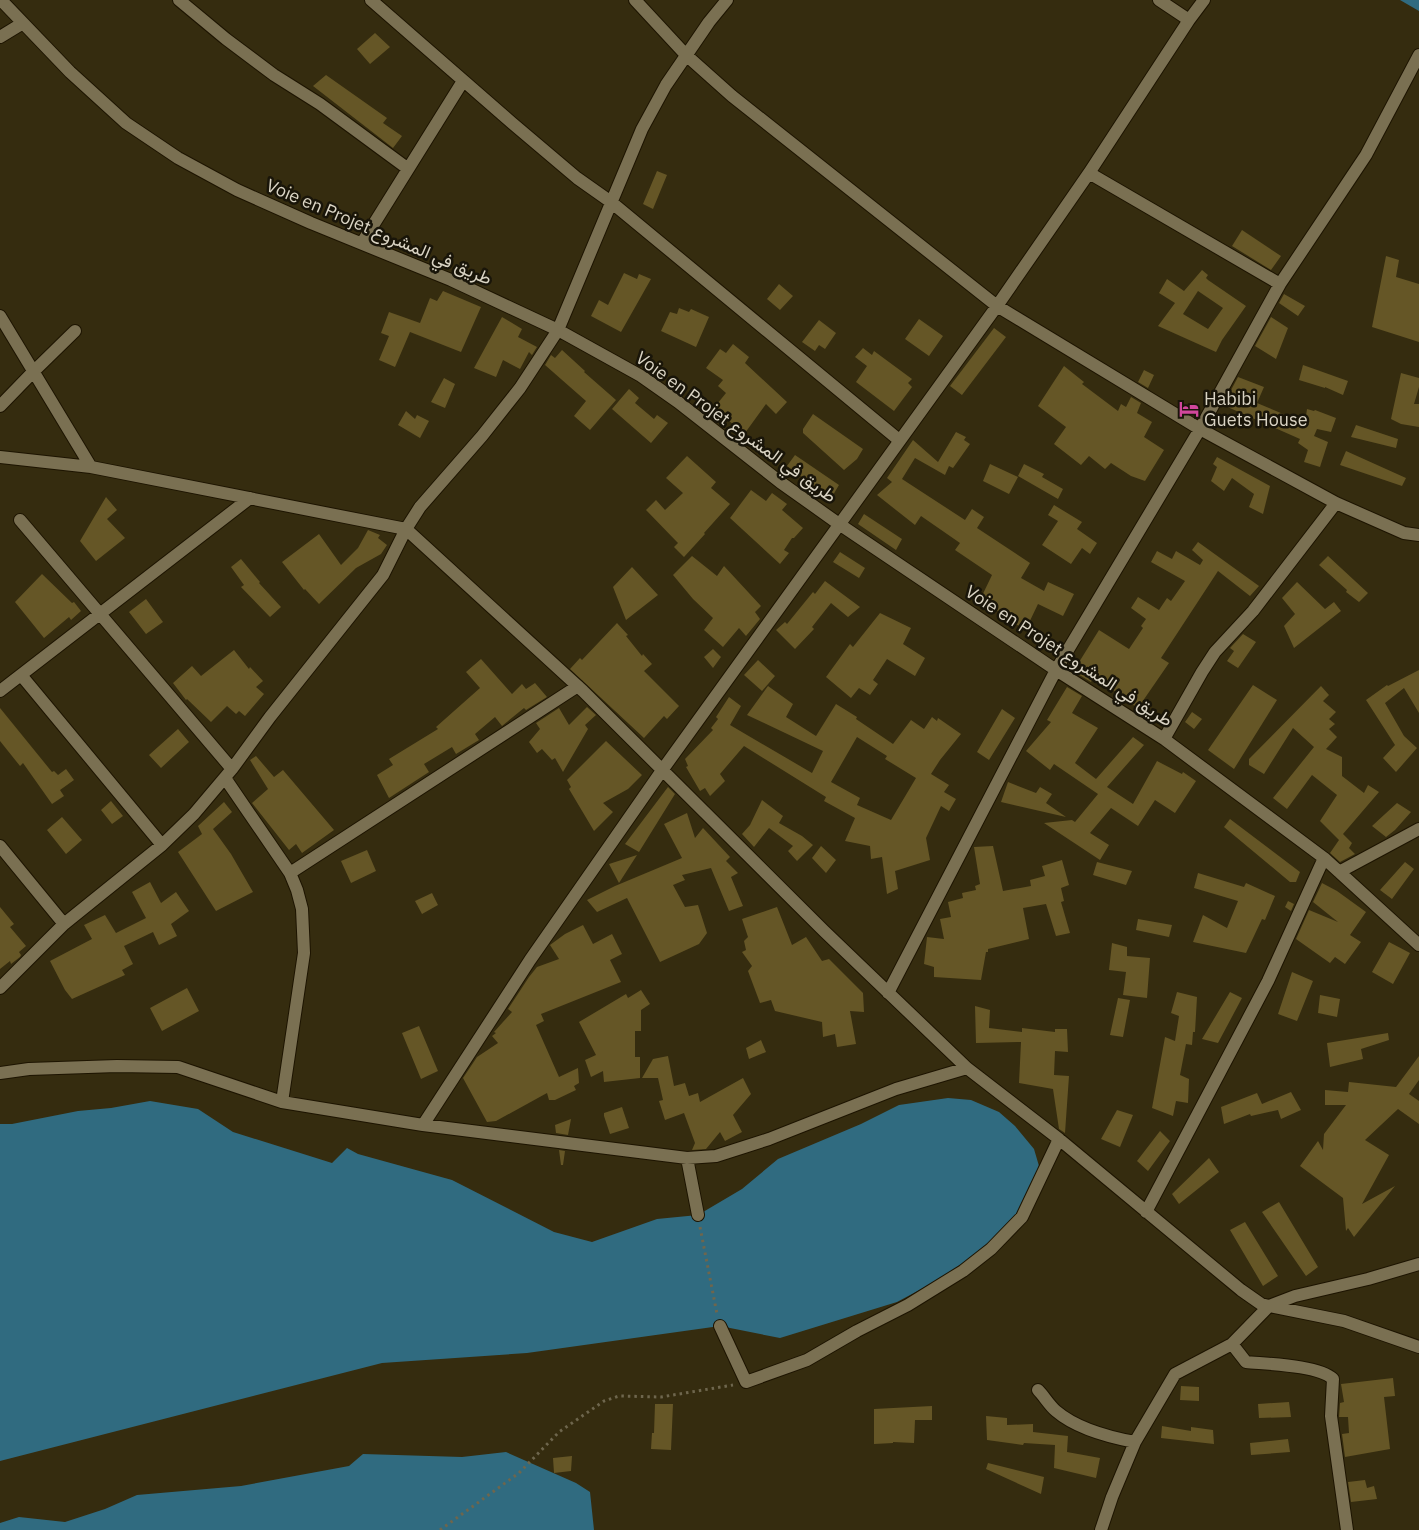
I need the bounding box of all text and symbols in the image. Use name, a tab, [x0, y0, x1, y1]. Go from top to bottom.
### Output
street label: Voie en Projet طريق في المشروع	[261, 173, 496, 293]
street label: Voie en Projet طريق في المشروع	[629, 346, 841, 511]
place label: Habibi Guets House	[1204, 387, 1308, 431]
hotel icon: Habibi Guets House	[1178, 398, 1200, 420]
street label: Voie en Projet طريق في المشروع	[959, 580, 1177, 735]

